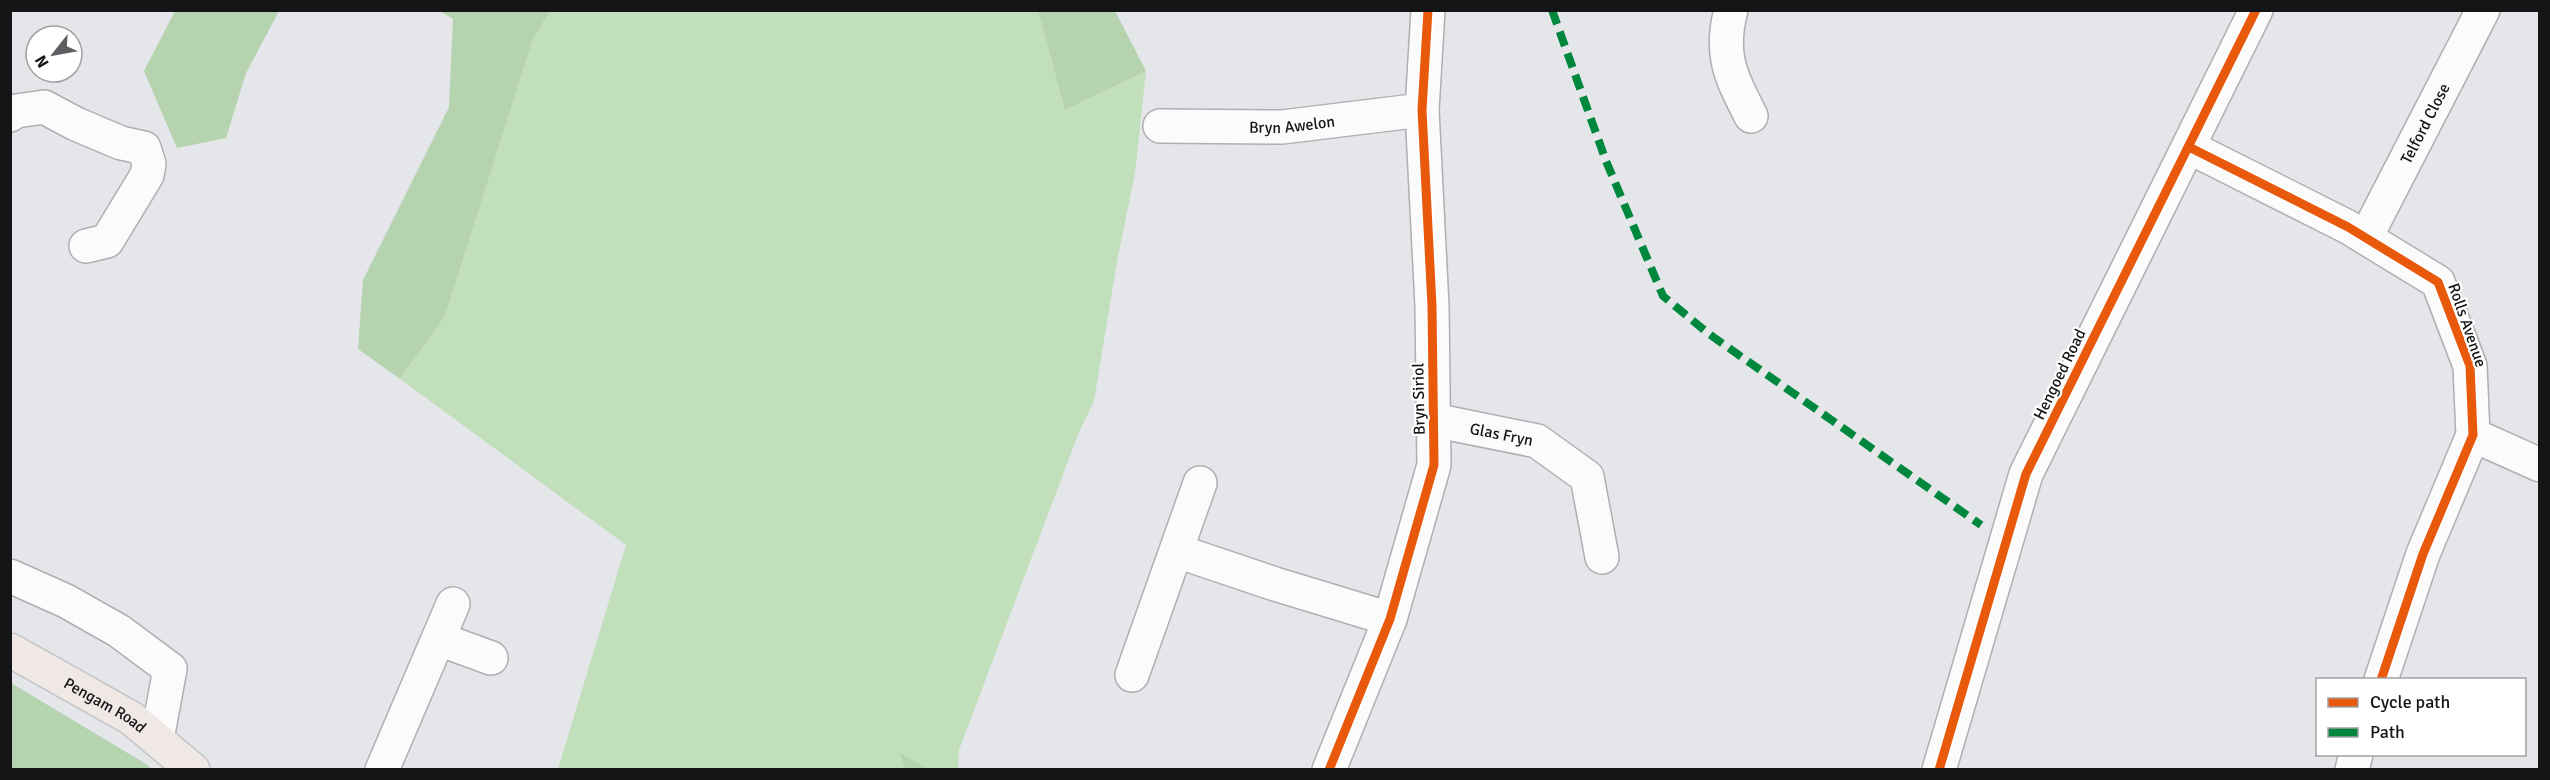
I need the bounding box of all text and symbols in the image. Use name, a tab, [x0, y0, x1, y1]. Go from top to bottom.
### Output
north arrow	[24, 24, 84, 84]
text: N	[31, 51, 53, 71]
street label: Telford Close	[2396, 80, 2455, 167]
street label: Bryn Awelon	[1249, 112, 1336, 138]
street label: Rolls Avenue	[2443, 281, 2491, 370]
street label: Hengoed Road	[2029, 326, 2090, 423]
street label: Bryn Siriol	[1408, 362, 1430, 435]
street label: Glas Fryn	[1468, 419, 1535, 451]
street label: Pengam Road	[60, 673, 150, 738]
legend	[2316, 678, 2526, 756]
text: Cycle path	[2370, 691, 2450, 713]
text: Path	[2370, 721, 2405, 743]

